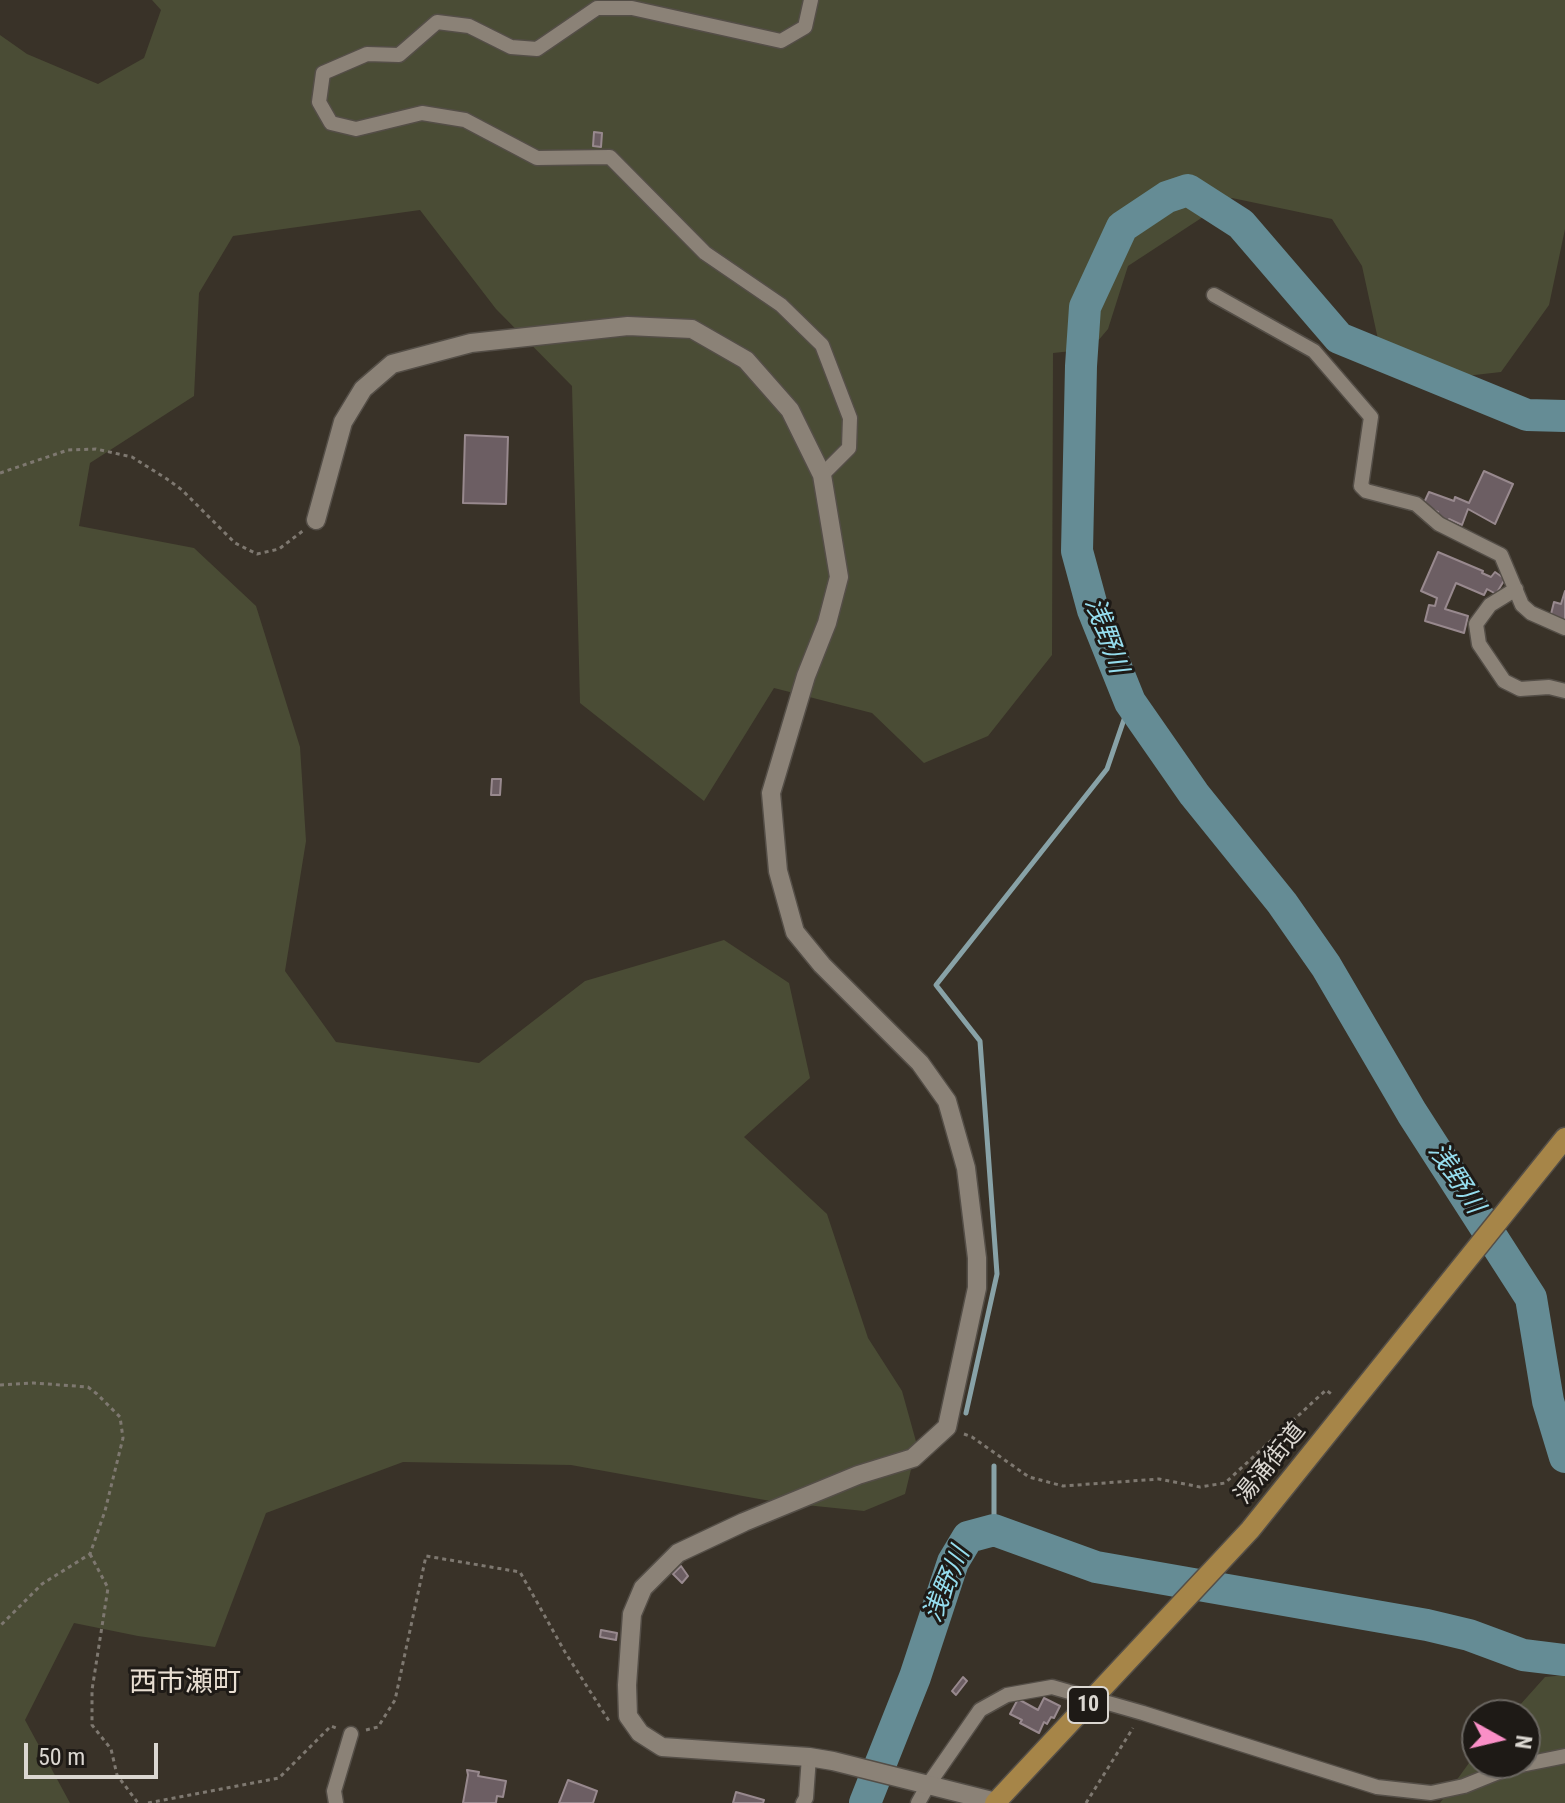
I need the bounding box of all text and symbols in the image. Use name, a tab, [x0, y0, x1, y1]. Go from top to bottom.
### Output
water label: 浅野川	[1077, 594, 1133, 678]
water label: 浅野川	[1421, 1138, 1489, 1220]
street label: 湯涌街道	[1230, 1418, 1312, 1510]
water label: 浅野川	[918, 1543, 978, 1627]
district label: 西市瀬町	[129, 1667, 241, 1701]
road number: 10	[1068, 1687, 1108, 1723]
north arrow	[1461, 1699, 1541, 1779]
scale bar	[28, 1727, 162, 1777]
text: N	[1510, 1734, 1537, 1751]
text: 50 m	[38, 1743, 85, 1771]

